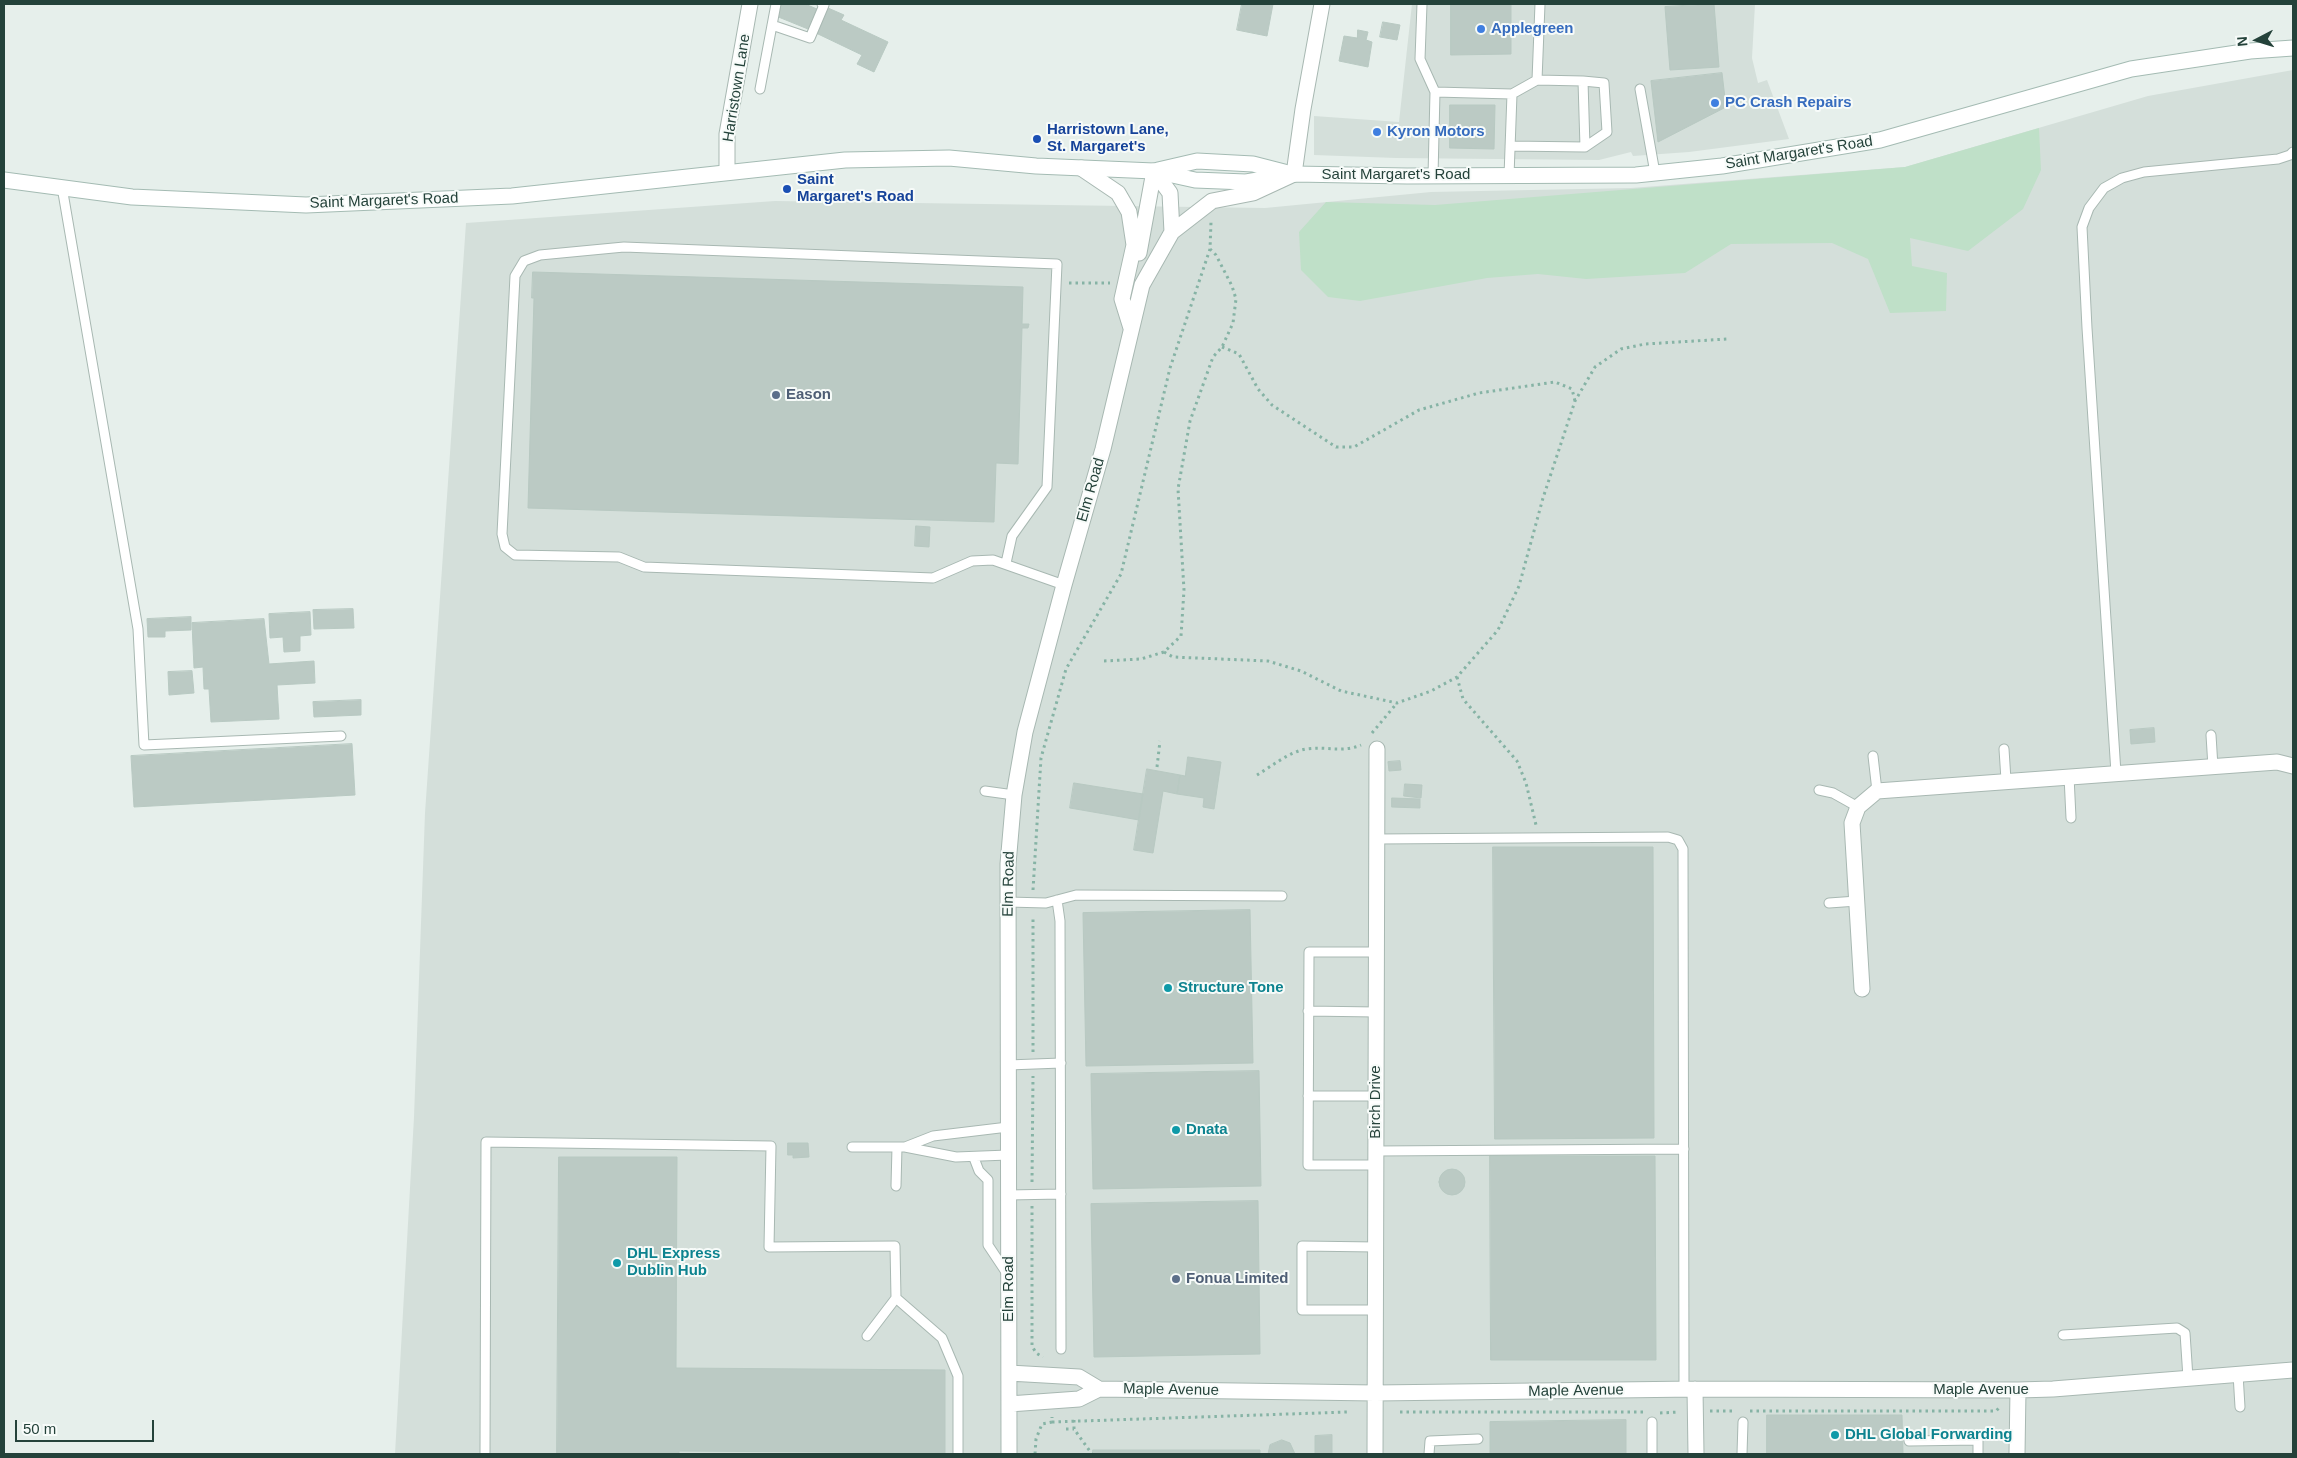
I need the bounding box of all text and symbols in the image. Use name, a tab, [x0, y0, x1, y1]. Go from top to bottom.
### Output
north arrow	[2232, 15, 2282, 65]
place label: Applegreen	[1491, 20, 1574, 38]
marker: Applegreen	[1475, 23, 1487, 35]
street label: Harristown Lane	[720, 33, 754, 143]
text: N	[2234, 36, 2250, 47]
place label: PC Crash Repairs	[1725, 94, 1852, 112]
marker: PC Crash Repairs	[1709, 97, 1721, 109]
place label: Harristown Lane, St. Margaret's	[1047, 121, 1169, 156]
place label: Kyron Motors	[1387, 123, 1484, 141]
marker: Kyron Motors	[1371, 126, 1383, 138]
street label: Saint Margaret's Road	[1724, 132, 1874, 174]
marker: Harristown Lane, St. Margaret's	[1031, 133, 1043, 145]
street label: Saint Margaret's Road	[1322, 166, 1470, 184]
place label: Saint Margaret's Road	[797, 171, 914, 206]
marker: Saint Margaret's Road	[781, 183, 793, 195]
street label: Saint Margaret's Road	[309, 189, 459, 213]
place label: Eason	[786, 386, 831, 404]
marker: Eason	[770, 389, 782, 401]
street label: Elm Road	[1073, 456, 1109, 524]
street label: Elm Road	[999, 851, 1019, 917]
place label: Structure Tone	[1178, 979, 1284, 997]
marker: Structure Tone	[1162, 982, 1174, 994]
street label: Birch Drive	[1367, 1065, 1385, 1139]
place label: Dnata	[1186, 1121, 1228, 1139]
marker: Dnata	[1170, 1124, 1182, 1136]
place label: DHL Express Dublin Hub	[627, 1245, 720, 1280]
street label: Elm Road	[1000, 1256, 1018, 1322]
marker: DHL Express Dublin Hub	[611, 1257, 623, 1269]
place label: Fonua Limited	[1186, 1270, 1288, 1288]
marker: Fonua Limited	[1170, 1273, 1182, 1285]
street label: Maple Avenue	[1123, 1380, 1219, 1400]
street label: Maple Avenue	[1528, 1381, 1624, 1401]
street label: Maple Avenue	[1933, 1381, 2029, 1399]
scale bar	[18, 1410, 156, 1442]
text: 50 m	[23, 1420, 56, 1437]
place label: DHL Global Forwarding	[1845, 1426, 2012, 1444]
marker: DHL Global Forwarding	[1829, 1429, 1841, 1441]

